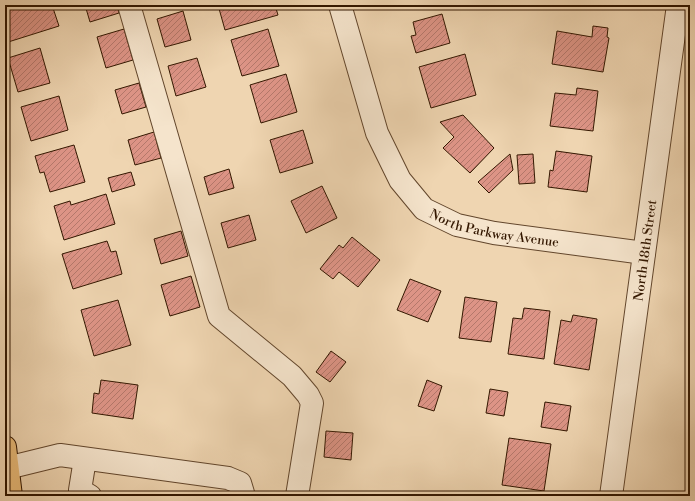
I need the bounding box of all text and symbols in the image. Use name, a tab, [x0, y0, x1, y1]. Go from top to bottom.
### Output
street label: North 18th Street	[631, 198, 660, 302]
street label: North Parkway Avenue	[427, 206, 560, 251]

